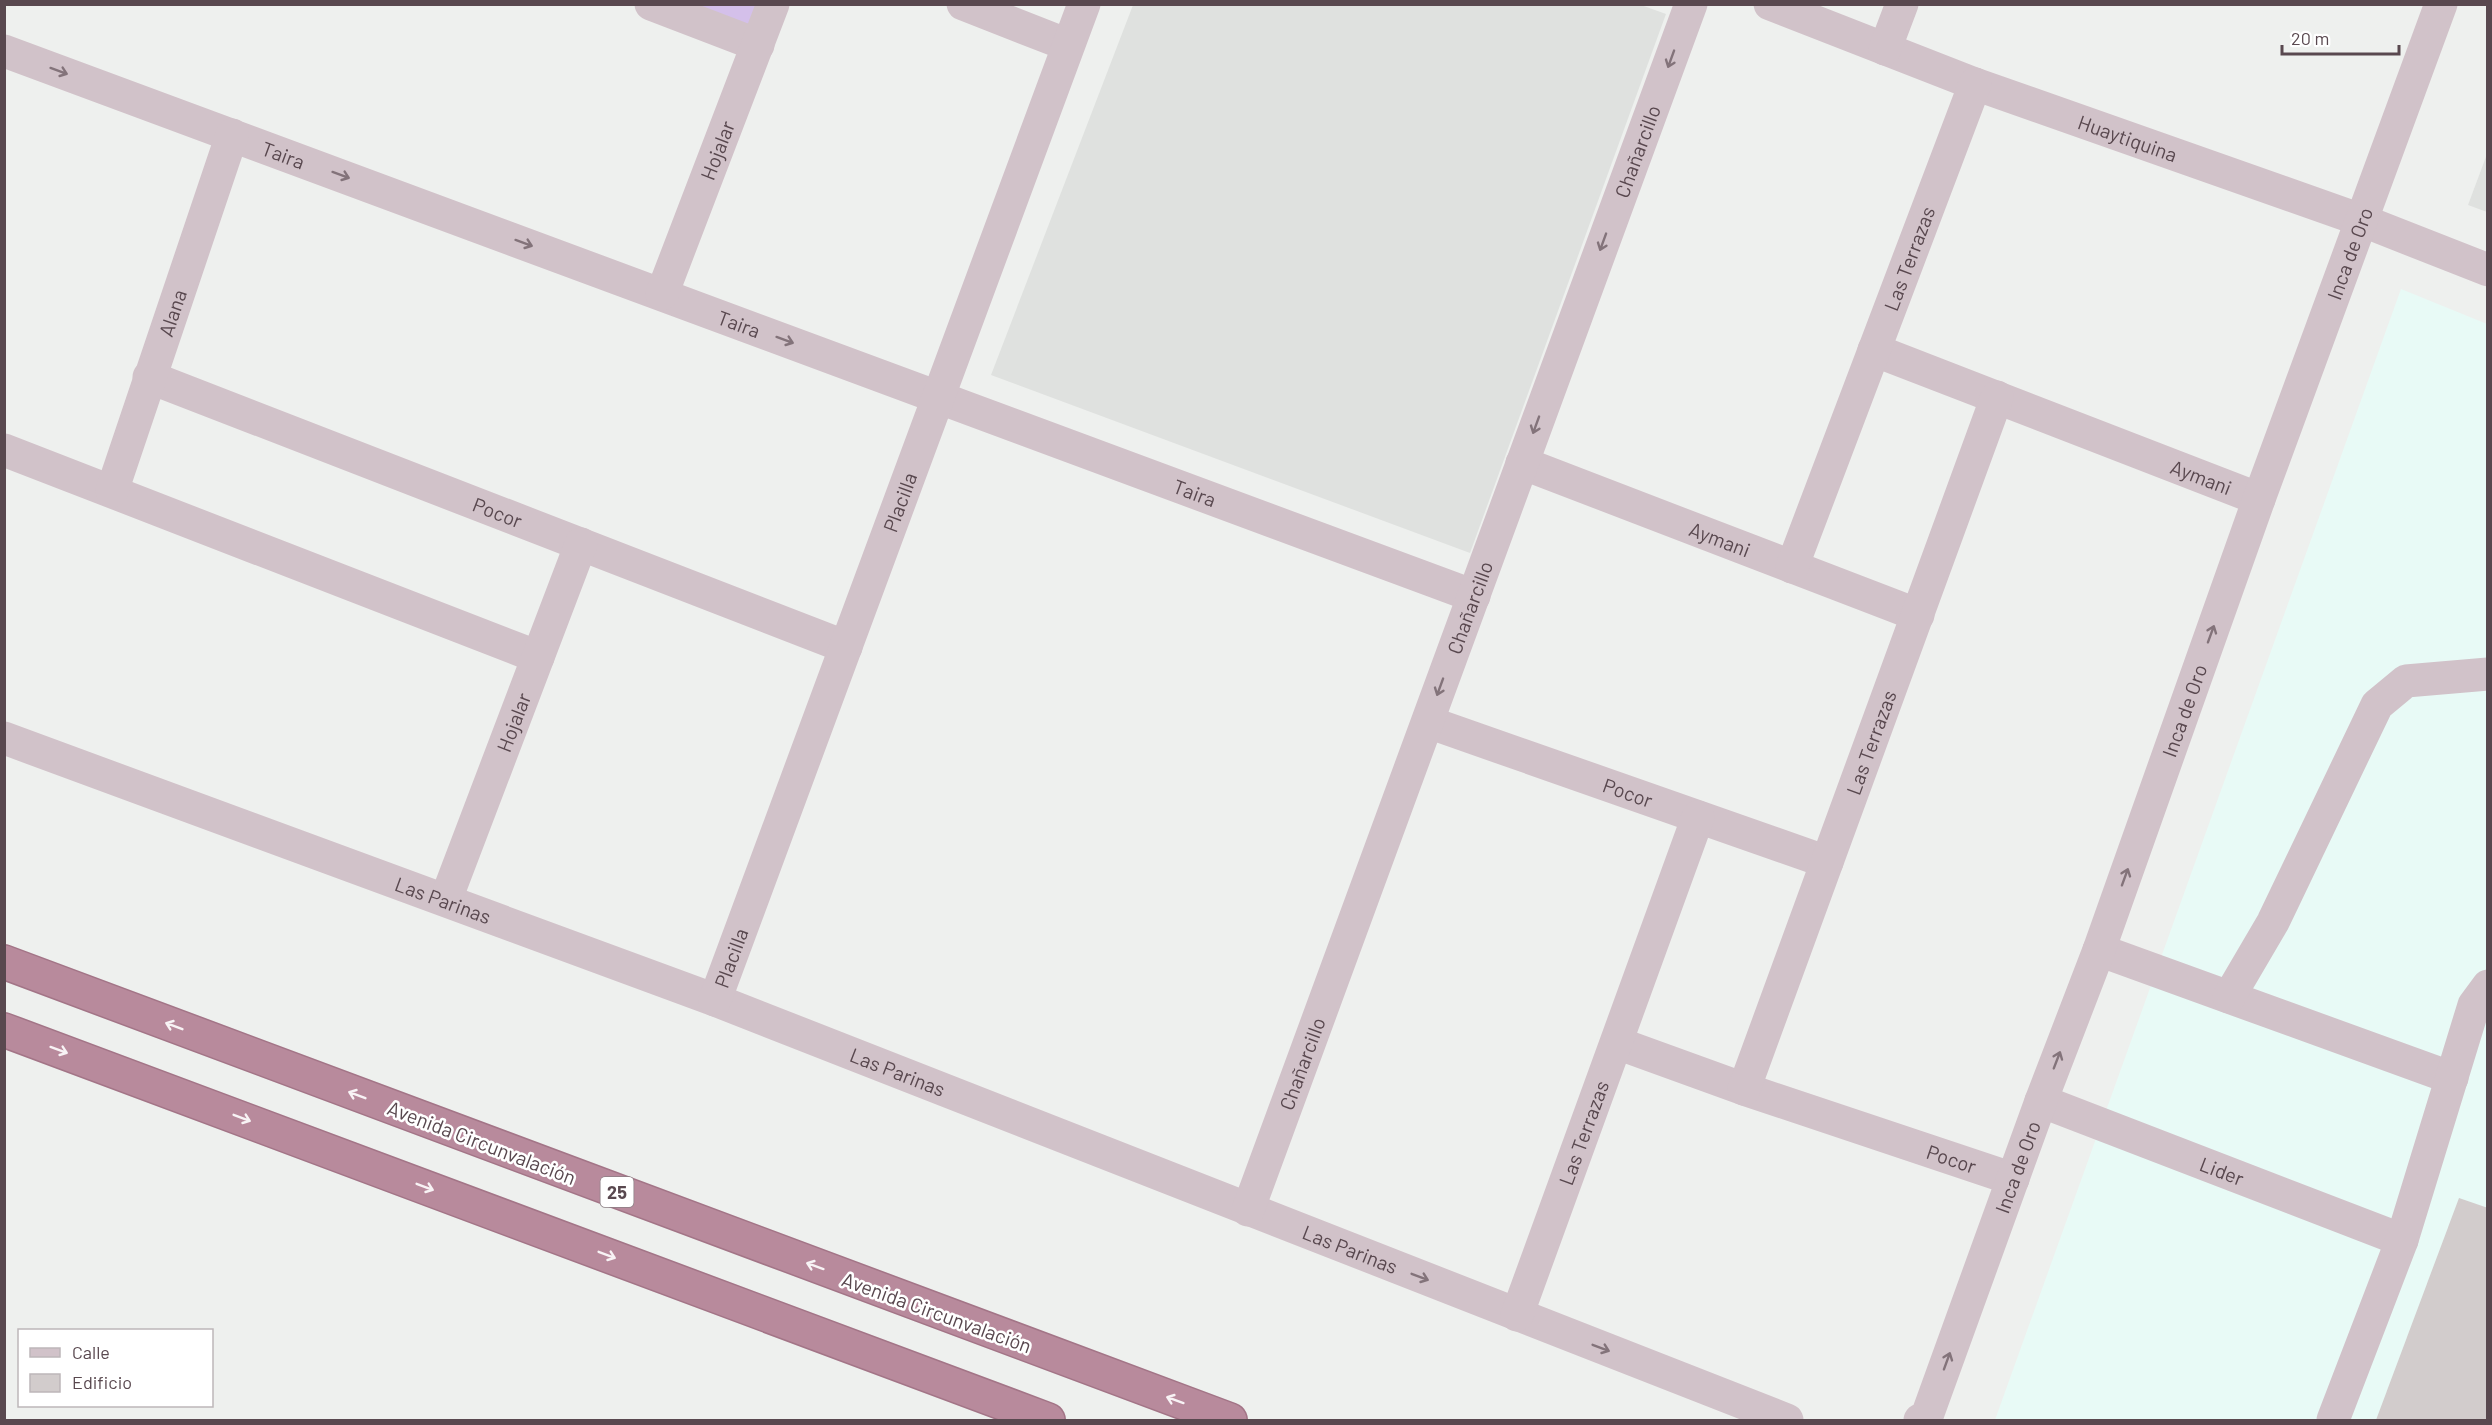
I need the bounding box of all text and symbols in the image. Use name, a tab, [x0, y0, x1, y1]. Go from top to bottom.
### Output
scale bar	[2282, 18, 2399, 56]
text: 20 m	[2291, 27, 2329, 49]
one-way arrow	[1664, 50, 1675, 68]
one-way arrow	[50, 66, 68, 77]
street label: Chañarcillo	[1609, 102, 1665, 201]
street label: Huaytiquina	[2075, 109, 2181, 166]
street label: Hojalar	[695, 117, 739, 183]
street label: Taira	[259, 136, 308, 173]
one-way arrow	[331, 171, 350, 182]
street label: Las Terrazas	[1878, 203, 1940, 314]
street label: Inca de Oro	[2321, 204, 2377, 303]
one-way arrow	[1597, 233, 1608, 251]
one-way arrow	[514, 238, 532, 249]
street label: Alana	[153, 286, 191, 339]
street label: Taira	[714, 305, 764, 342]
one-way arrow	[775, 336, 794, 347]
one-way arrow	[1530, 415, 1541, 434]
street label: Aymani	[2167, 454, 2235, 499]
street label: Placilla	[878, 469, 921, 535]
street label: Taira	[1170, 474, 1220, 511]
street label: Pocor	[470, 492, 526, 532]
street label: Aymani	[1686, 516, 1754, 562]
street label: Chañarcillo	[1441, 558, 1497, 657]
one-way arrow	[2207, 625, 2218, 644]
street label: Inca de Oro	[2157, 661, 2211, 760]
one-way arrow	[1434, 678, 1445, 696]
street label: Las Terrazas	[1841, 687, 1901, 798]
street label: Hojalar	[491, 689, 535, 755]
street label: Pocor	[1600, 772, 1656, 812]
one-way arrow	[2120, 868, 2131, 887]
street label: Las Parinas	[392, 871, 494, 928]
street label: Placilla	[709, 925, 753, 991]
street label: Chañarcillo	[1274, 1014, 1330, 1113]
one-way arrow	[166, 1020, 184, 1031]
street label: Las Parinas	[847, 1042, 949, 1101]
one-way arrow	[50, 1045, 68, 1056]
one-way arrow	[2052, 1051, 2063, 1069]
street label: Las Terrazas	[1553, 1077, 1613, 1188]
one-way arrow	[348, 1088, 367, 1099]
street label: Avenida Circunvalación	[384, 1095, 580, 1189]
one-way arrow	[232, 1114, 251, 1125]
street label: Inca de Oro	[1989, 1117, 2045, 1216]
street label: Pocor	[1924, 1139, 1980, 1178]
street label: Lider	[2197, 1151, 2248, 1190]
road number: 25	[600, 1177, 634, 1207]
one-way arrow	[415, 1182, 433, 1193]
street label: Las Parinas	[1299, 1219, 1401, 1278]
one-way arrow	[597, 1250, 616, 1261]
one-way arrow	[806, 1260, 825, 1271]
street label: Avenida Circunvalación	[839, 1267, 1035, 1357]
one-way arrow	[1410, 1272, 1429, 1283]
legend	[18, 1329, 213, 1407]
text: Calle	[72, 1341, 110, 1363]
one-way arrow	[1592, 1343, 1610, 1354]
one-way arrow	[1942, 1352, 1953, 1371]
text: Edificio	[72, 1371, 132, 1393]
one-way arrow	[1166, 1394, 1185, 1405]

